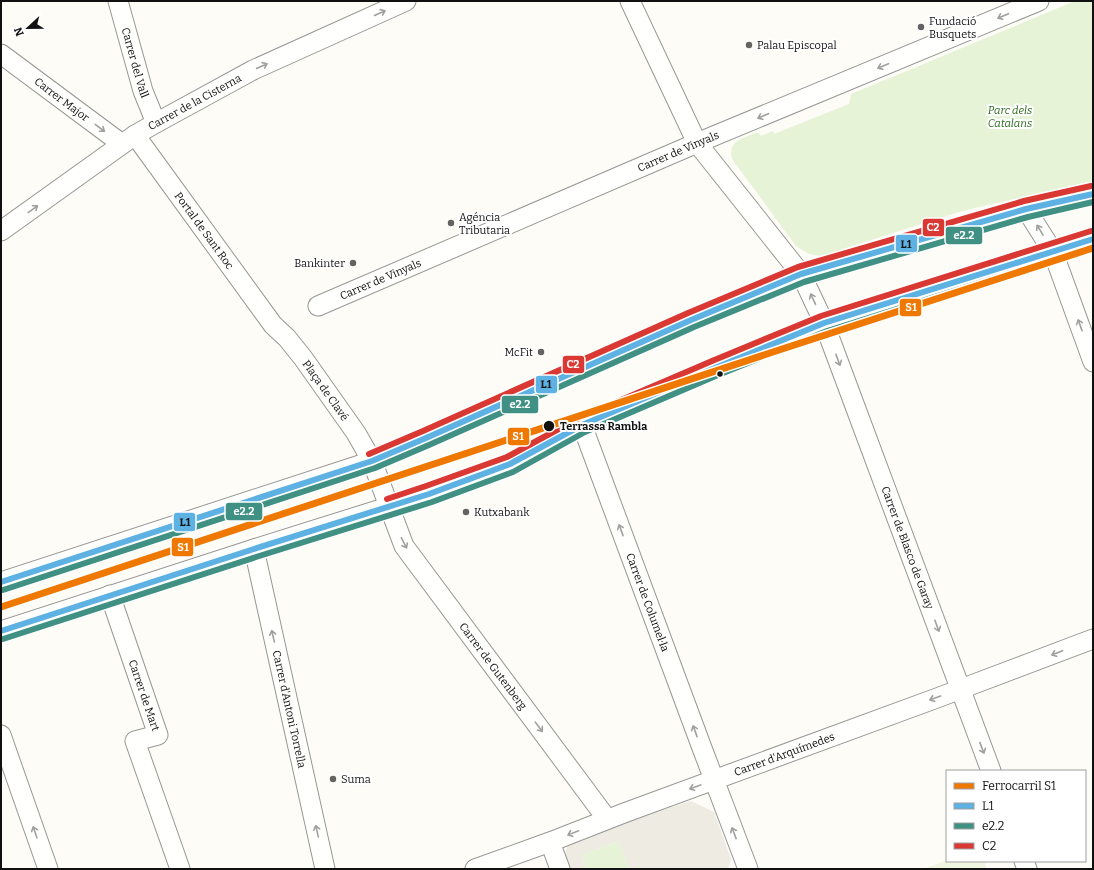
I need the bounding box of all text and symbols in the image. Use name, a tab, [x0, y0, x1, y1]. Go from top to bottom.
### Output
north arrow	[8, 8, 48, 48]
one-way arrow	[374, 9, 386, 16]
one-way arrow	[997, 13, 1009, 20]
place label: Fundació Busquets	[929, 15, 976, 41]
marker: Fundació Busquets	[916, 22, 926, 32]
text: N	[11, 25, 27, 38]
street label: Carrer del Vall	[119, 26, 152, 100]
place label: Palau Episcopal	[757, 39, 837, 52]
marker: Palau Episcopal	[744, 40, 754, 50]
one-way arrow	[255, 62, 267, 70]
one-way arrow	[877, 63, 889, 70]
street label: Carrer de la Cisterna	[146, 71, 243, 133]
street label: Carrer Major	[32, 75, 92, 124]
park label: Parc dels Catalans	[988, 104, 1032, 130]
one-way arrow	[757, 112, 769, 120]
one-way arrow	[94, 123, 105, 132]
street label: Carrer de Vinyals	[635, 128, 721, 174]
street label: Portal de Sant Roc	[172, 189, 237, 272]
one-way arrow	[27, 204, 38, 213]
place label: Agéncia Tributaria	[459, 211, 510, 237]
marker: Agéncia Tributaria	[446, 218, 456, 228]
line badge: C2	[922, 218, 945, 237]
text: C2	[926, 221, 940, 234]
one-way arrow	[1035, 225, 1044, 236]
line badge: e2.2	[945, 226, 983, 245]
text: e2.2	[953, 229, 975, 242]
line badge: L1	[895, 234, 918, 253]
text: L1	[901, 238, 912, 251]
street label: Carrer de Vinyals	[338, 256, 423, 302]
place label: Bankinter	[294, 257, 345, 270]
marker: Bankinter	[348, 258, 358, 268]
one-way arrow	[808, 293, 816, 305]
line badge: S1	[899, 298, 922, 317]
text: S1	[905, 301, 917, 314]
one-way arrow	[1075, 320, 1083, 332]
place label: McFit	[504, 346, 533, 359]
marker: McFit	[536, 347, 546, 357]
one-way arrow	[834, 353, 842, 365]
line badge: C2	[562, 355, 585, 374]
street label: Plaça de Clavé	[300, 357, 352, 423]
text: C2	[566, 358, 580, 371]
unlabelled marker	[715, 369, 725, 379]
line badge: L1	[535, 375, 558, 394]
text: L1	[541, 378, 552, 391]
line badge: e2.2	[501, 395, 539, 414]
text: e2.2	[509, 398, 531, 411]
marker: Terrassa Rambla	[542, 419, 556, 433]
place label: Terrassa Rambla	[560, 420, 648, 433]
line badge: S1	[507, 427, 530, 446]
text: S1	[512, 430, 524, 443]
street label: Carrer de Blasco de Garay	[879, 484, 937, 611]
line badge: e2.2	[225, 502, 263, 521]
text: e2.2	[233, 505, 255, 518]
place label: Kutxabank	[474, 506, 530, 519]
marker: Kutxabank	[461, 507, 471, 517]
line badge: L1	[173, 512, 196, 532]
text: L1	[180, 516, 191, 529]
one-way arrow	[616, 525, 624, 537]
line badge: S1	[171, 537, 194, 557]
one-way arrow	[401, 537, 408, 549]
text: S1	[177, 541, 189, 554]
street label: Carrer de Columel·la	[624, 551, 672, 653]
street label: Carrer de Gutenberg	[457, 620, 530, 712]
one-way arrow	[933, 620, 941, 632]
one-way arrow	[269, 630, 277, 643]
street label: Carrer d'Antoni Torrella	[270, 649, 309, 769]
one-way arrow	[1051, 649, 1063, 657]
street label: Carrer de Mart	[126, 658, 163, 733]
one-way arrow	[929, 695, 941, 703]
one-way arrow	[534, 722, 543, 733]
one-way arrow	[691, 725, 699, 737]
street label: Carrer d'Arquímedes	[732, 730, 836, 779]
one-way arrow	[978, 741, 986, 753]
legend	[946, 770, 1086, 862]
place label: Suma	[341, 773, 371, 786]
marker: Suma	[328, 774, 338, 784]
text: Ferrocarril S1	[982, 779, 1056, 793]
one-way arrow	[689, 784, 701, 792]
text: L1	[982, 799, 994, 813]
text: e2.2	[982, 819, 1004, 833]
one-way arrow	[312, 825, 320, 838]
one-way arrow	[31, 826, 38, 839]
one-way arrow	[729, 827, 737, 839]
one-way arrow	[568, 830, 580, 837]
text: C2	[982, 839, 996, 853]

